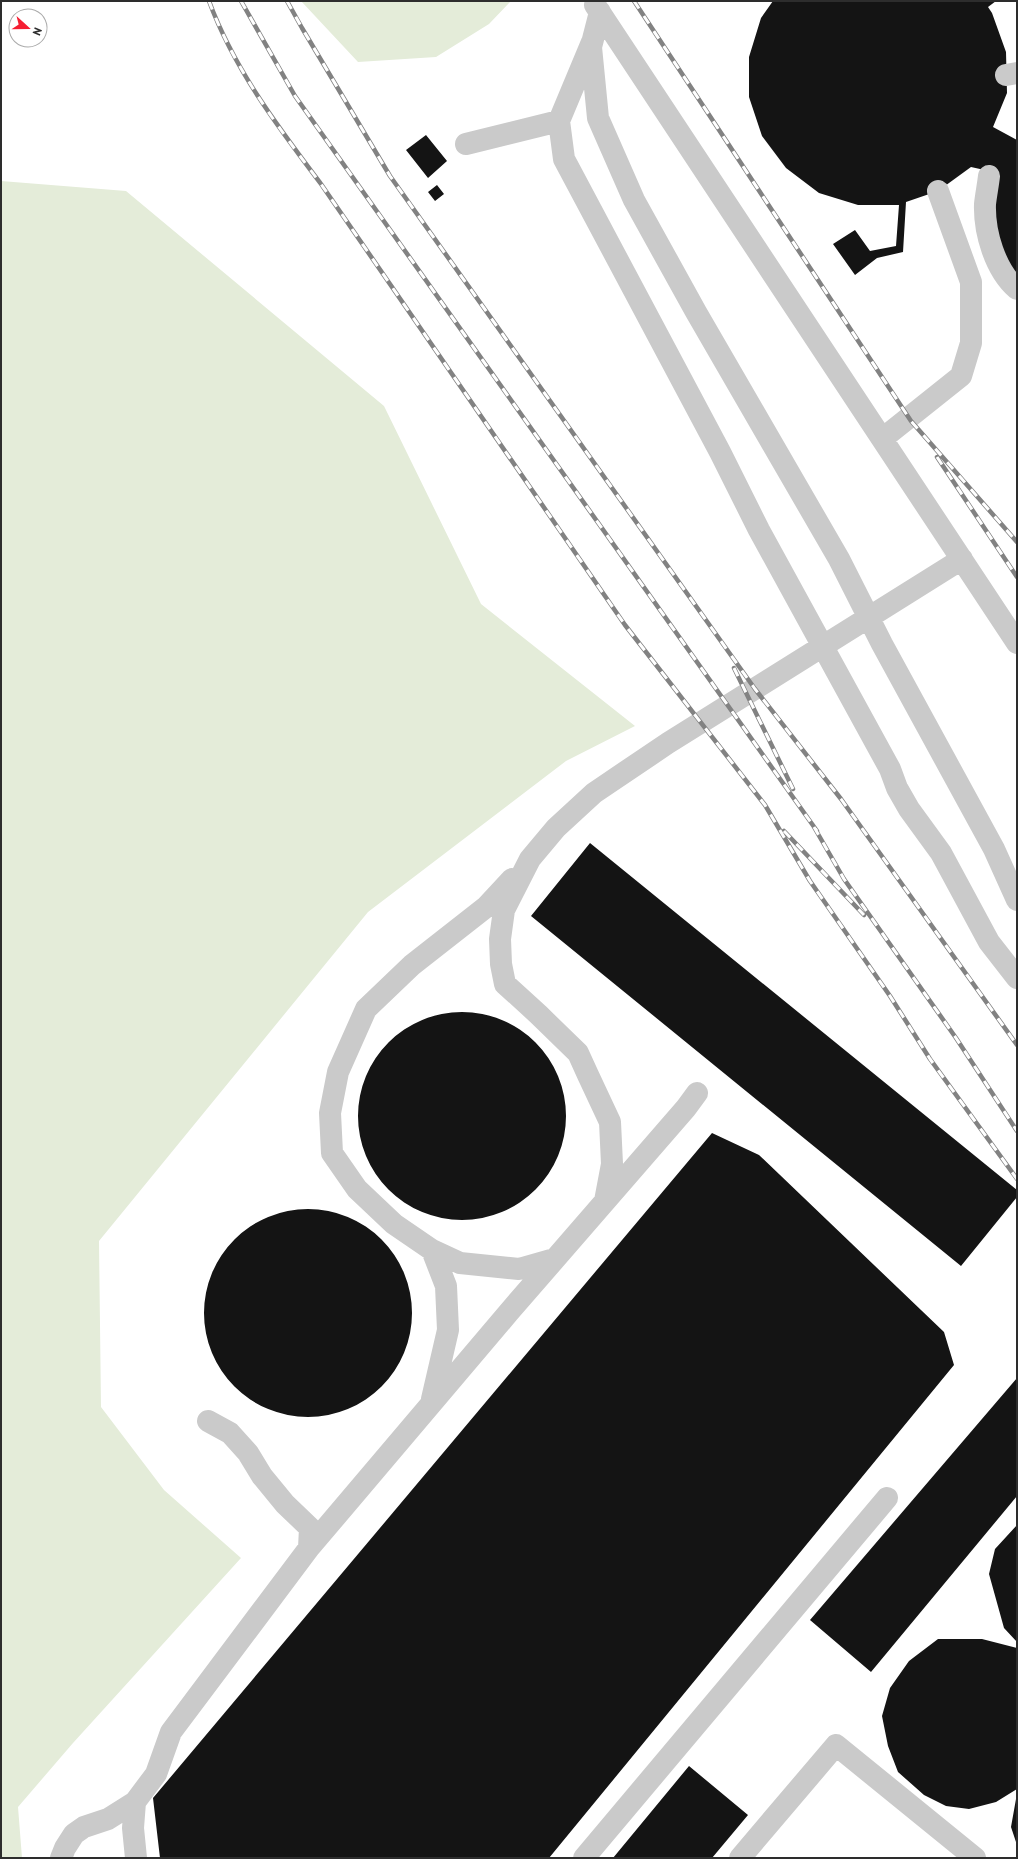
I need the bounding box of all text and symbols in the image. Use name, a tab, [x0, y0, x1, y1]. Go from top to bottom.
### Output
north arrow	[8, 8, 48, 48]
text: N	[30, 26, 45, 37]

